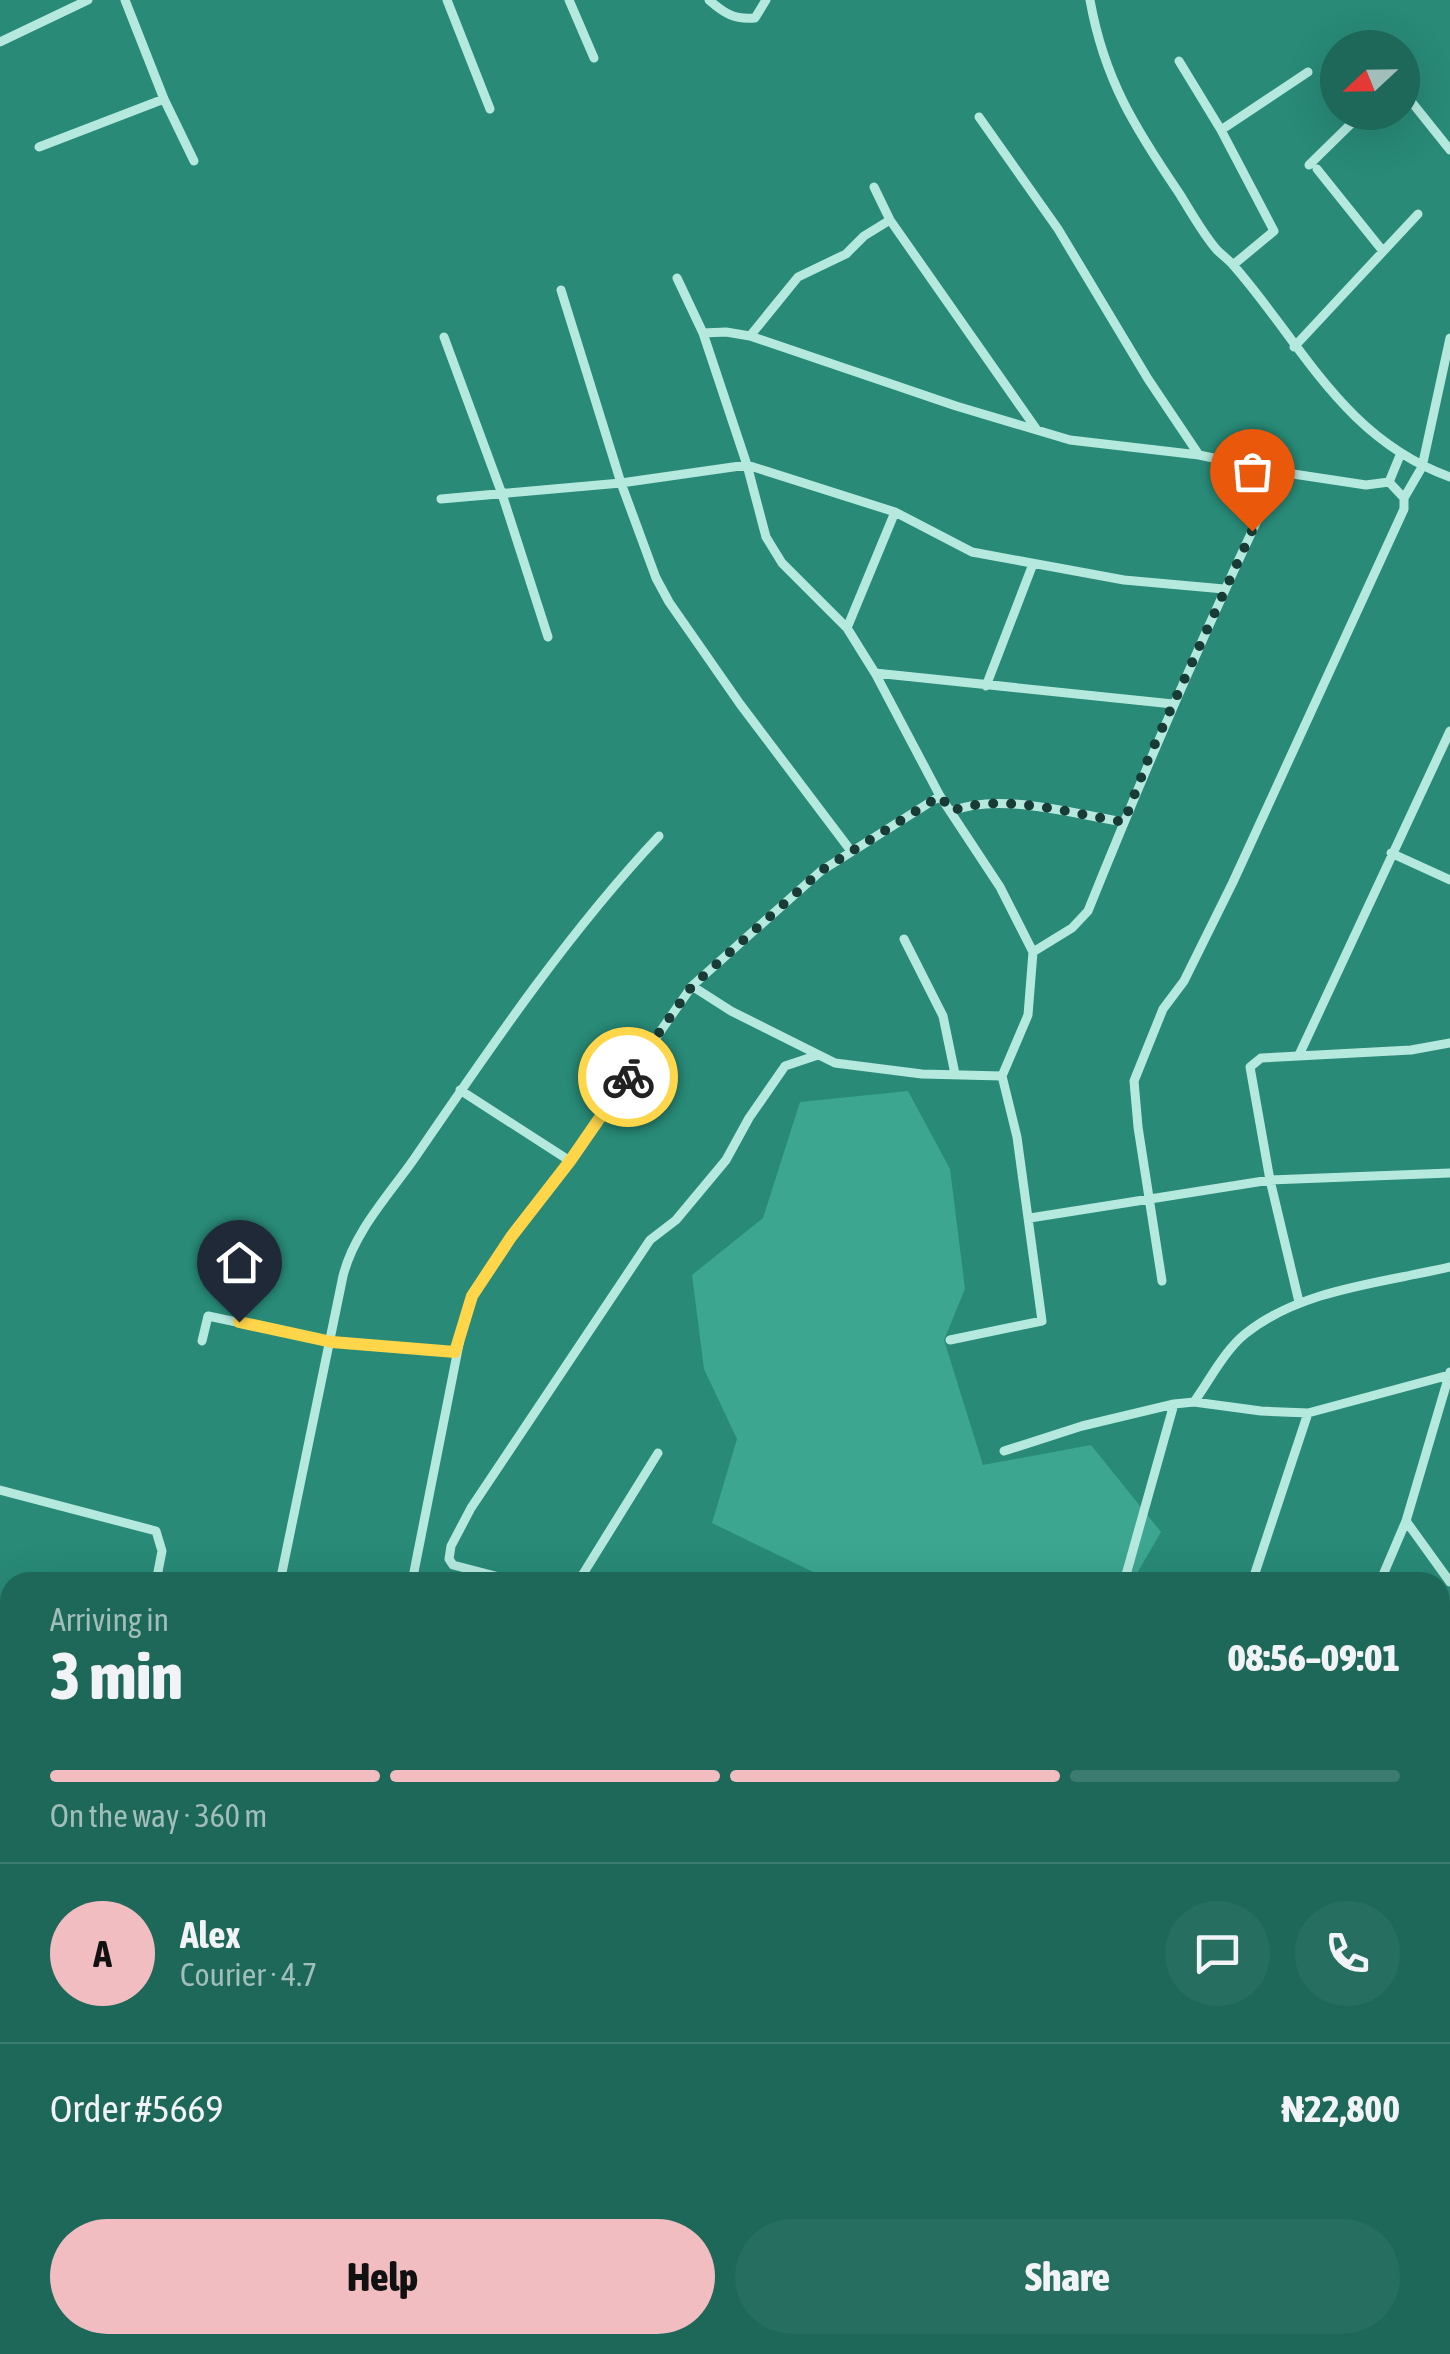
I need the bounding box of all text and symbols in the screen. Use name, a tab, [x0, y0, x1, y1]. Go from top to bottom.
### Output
north arrow	[1320, 30, 1420, 130]
map controls	[1320, 30, 1420, 130]
pin	[1210, 429, 1295, 532]
icon: bag	[1225, 444, 1280, 499]
courier	[578, 1027, 678, 1127]
icon: bike	[601, 1050, 656, 1105]
pin	[197, 1220, 282, 1323]
icon: home	[212, 1235, 267, 1290]
text: Arriving in	[50, 1601, 169, 1638]
text: 08:56–09:01	[1228, 1636, 1400, 1679]
text: 3 min	[50, 1638, 183, 1713]
text: On the way · 360 m	[50, 1797, 267, 1834]
button: chat	[1165, 1901, 1270, 2006]
button: phone	[1295, 1901, 1400, 2006]
text: Alex	[180, 1913, 241, 1956]
text: A	[93, 1932, 112, 1975]
text: Courier · 4.7	[180, 1956, 317, 1993]
text: Order #5669	[50, 2087, 223, 2130]
text: ₦22,800	[1282, 2087, 1400, 2130]
button: Help	[50, 2219, 715, 2334]
button: Share	[735, 2219, 1400, 2334]

